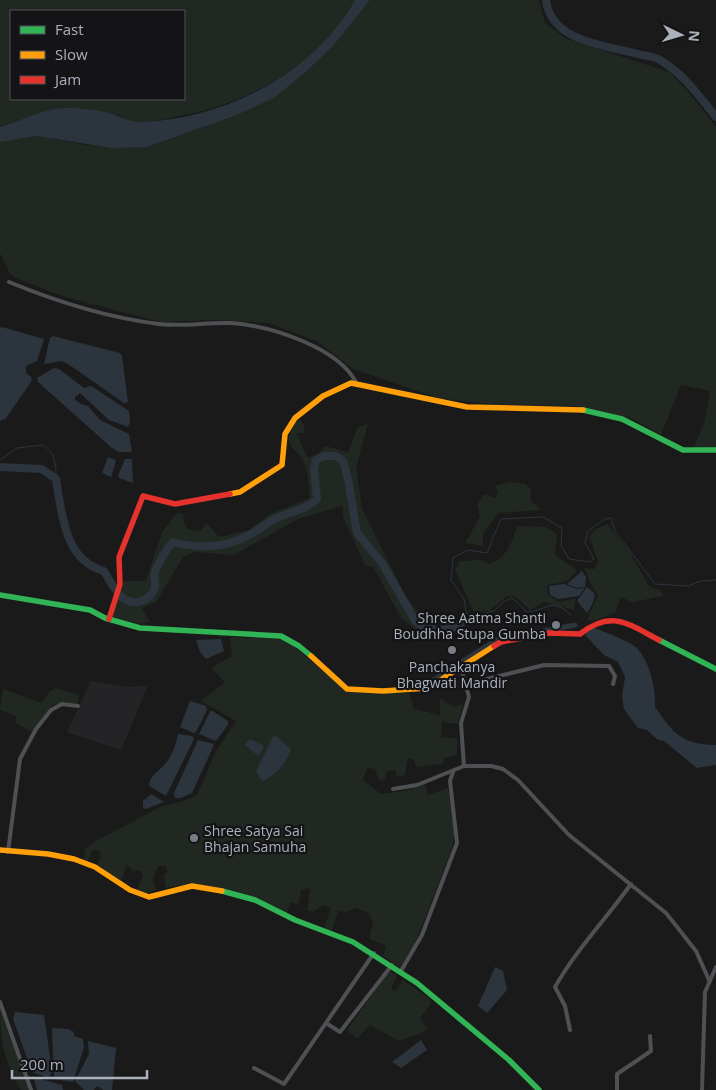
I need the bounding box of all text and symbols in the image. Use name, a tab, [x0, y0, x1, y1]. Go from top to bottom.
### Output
legend	[10, 10, 185, 100]
north arrow	[656, 10, 706, 60]
text: Fast	[55, 19, 84, 39]
text: N	[684, 30, 704, 43]
text: Slow	[55, 44, 88, 64]
text: Jam	[53, 69, 81, 89]
place label: Shree Aatma Shanti Boudhha Stupa Gumba	[393, 608, 546, 643]
marker: Shree Aatma Shanti Boudhha Stupa Gumba	[550, 619, 562, 631]
marker: Panchakanya Bhagwati Mandir	[446, 644, 458, 656]
place label: Panchakanya Bhagwati Mandir	[397, 657, 508, 692]
place label: Shree Satya Sai Bhajan Samuha	[204, 821, 306, 856]
marker: Shree Satya Sai Bhajan Samuha	[188, 832, 200, 844]
scale bar	[12, 1048, 148, 1080]
text: 200 m	[20, 1054, 64, 1074]

